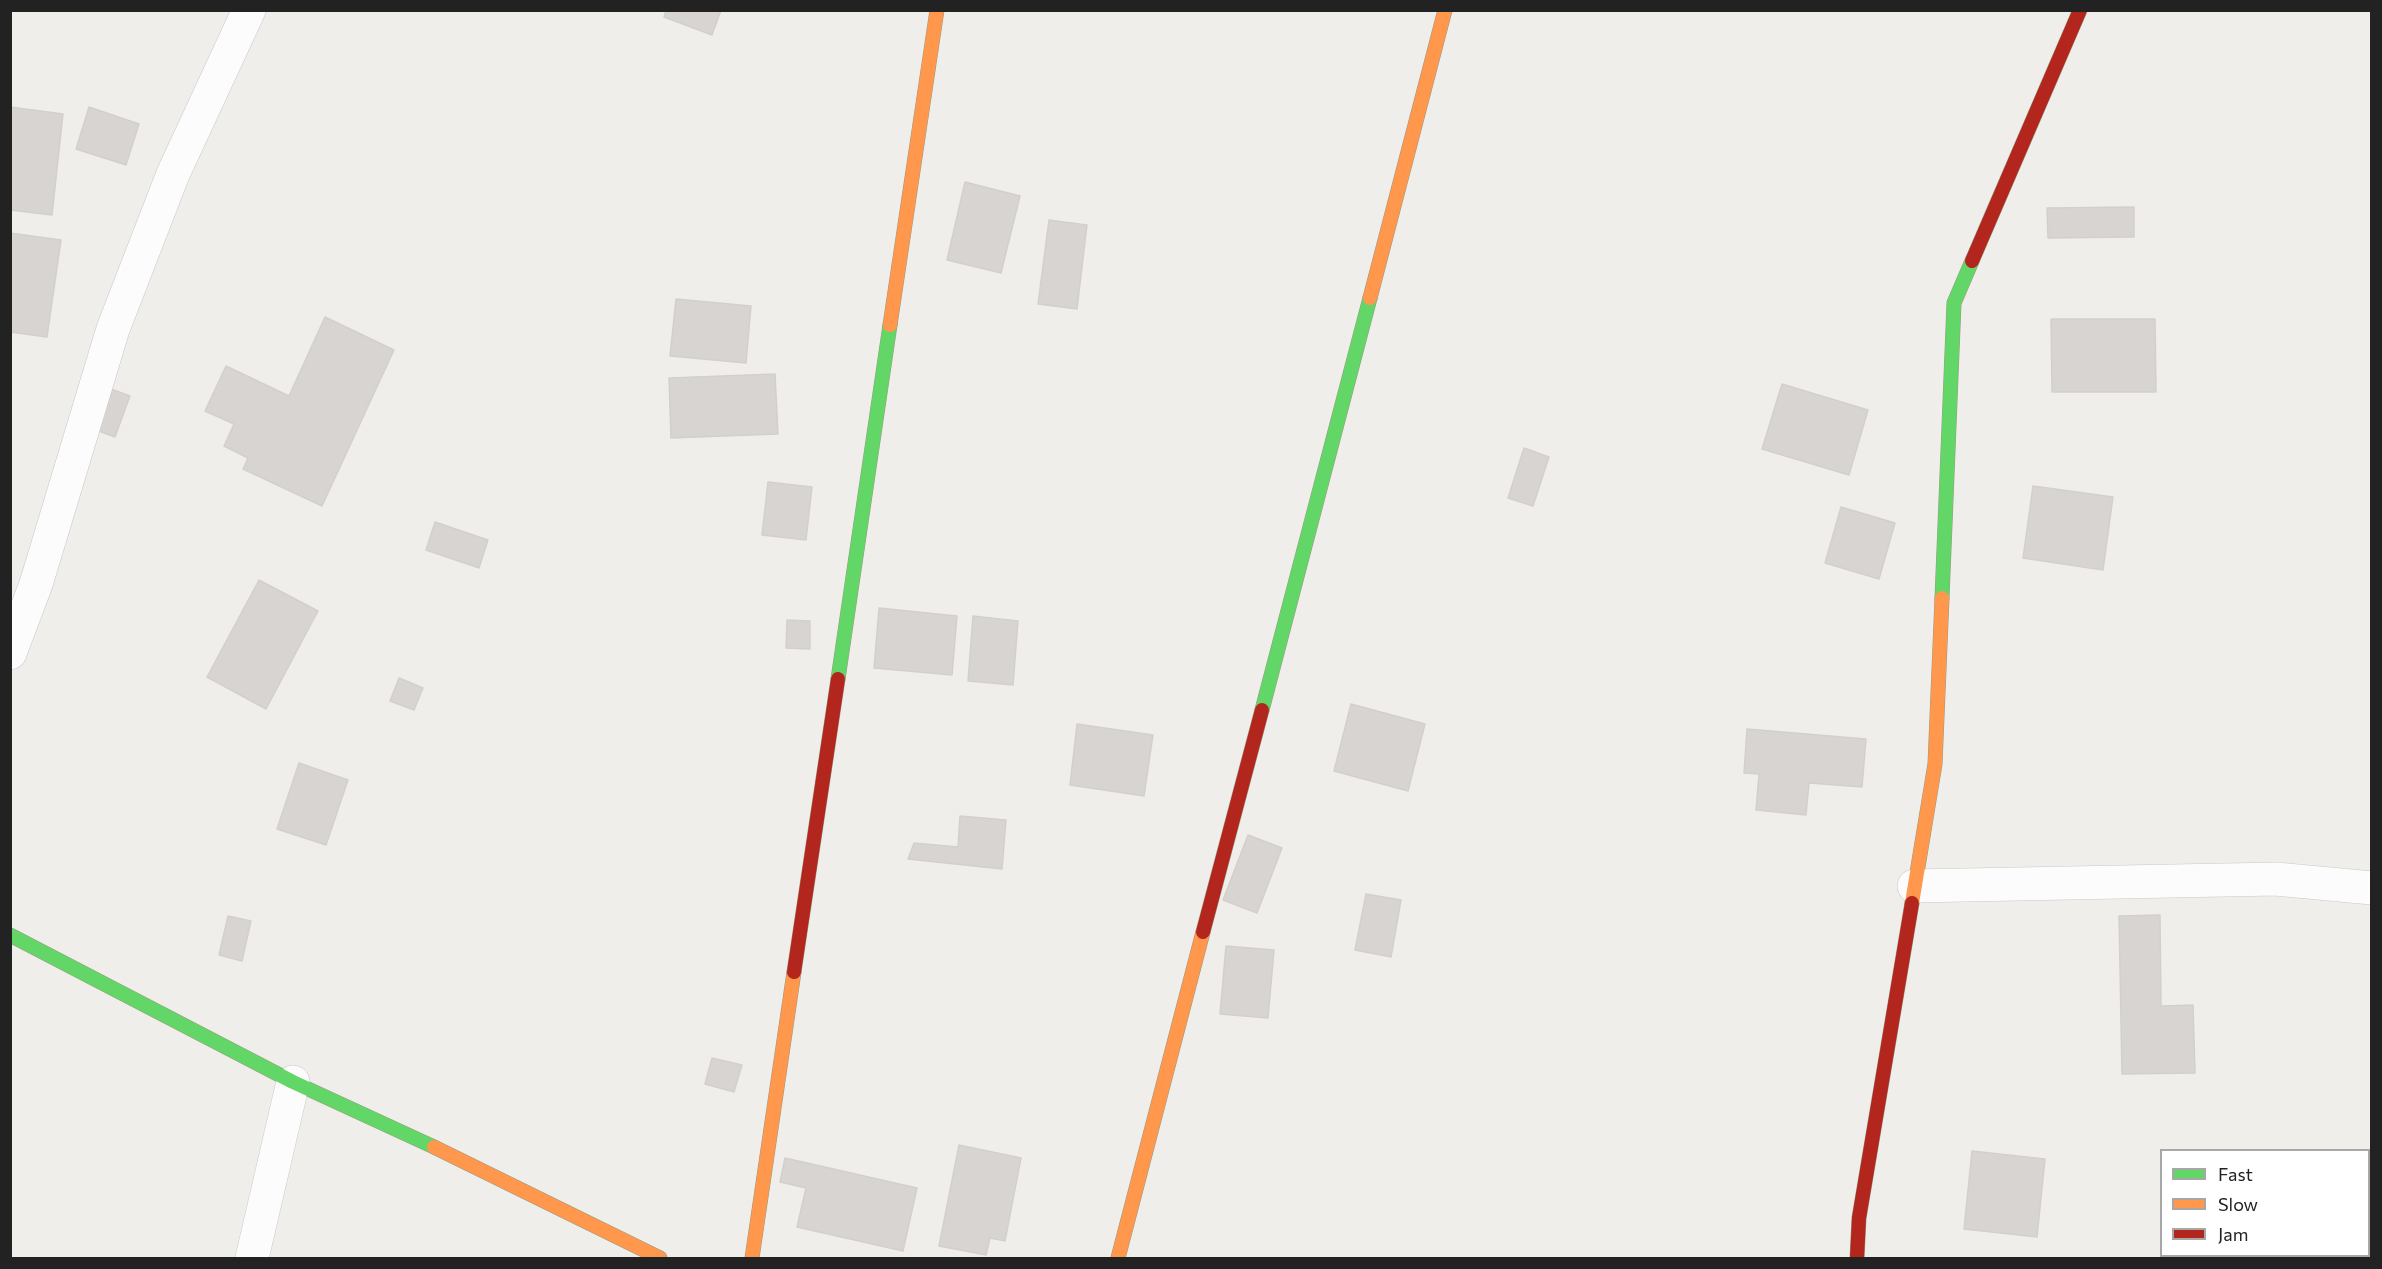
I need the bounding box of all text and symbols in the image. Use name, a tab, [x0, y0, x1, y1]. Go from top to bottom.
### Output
legend	[2160, 1149, 2370, 1257]
text: Fast	[2218, 1163, 2253, 1185]
text: Slow	[2218, 1193, 2258, 1215]
text: Jam	[2218, 1223, 2248, 1245]

